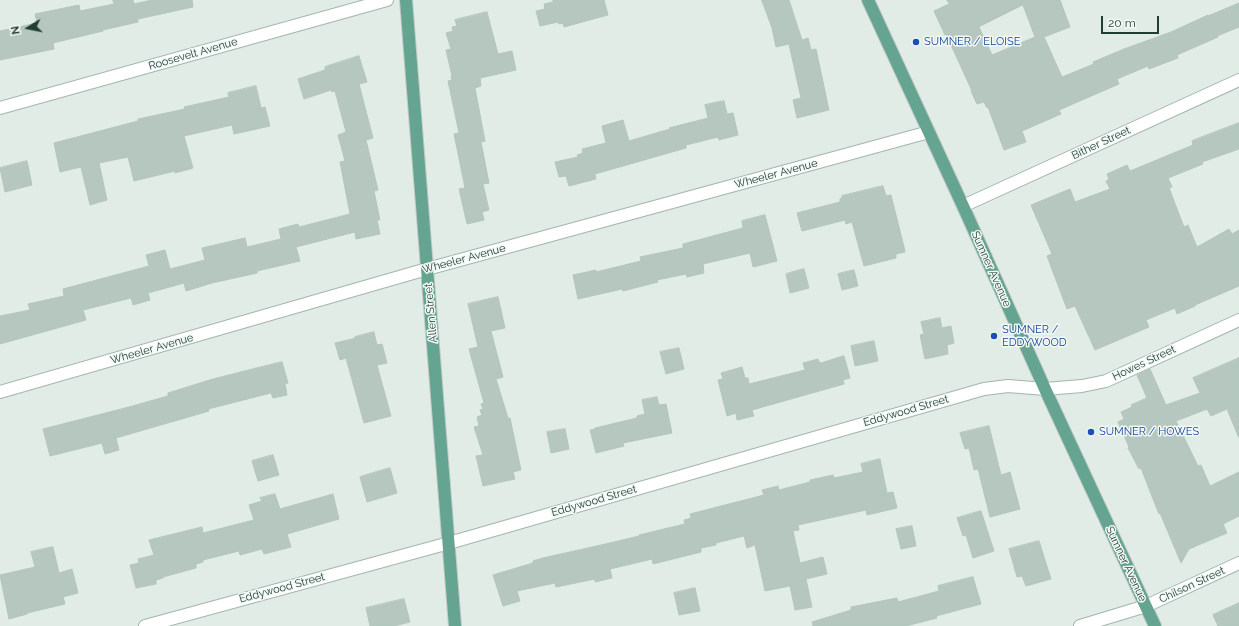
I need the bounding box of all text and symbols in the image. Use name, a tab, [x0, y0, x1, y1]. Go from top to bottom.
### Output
north arrow	[8, 8, 48, 48]
scale bar	[1103, 8, 1161, 34]
text: 20 m	[1108, 16, 1136, 30]
text: N	[9, 25, 23, 35]
street label: Roosevelt Avenue	[147, 35, 239, 73]
place label: SUMNER / ELOISE	[924, 35, 1020, 49]
marker: SUMNER / ELOISE	[911, 37, 921, 47]
street label: Bither Street	[1069, 124, 1133, 162]
street label: Wheeler Avenue	[733, 157, 819, 191]
street label: Sumner Avenue	[968, 229, 1014, 309]
street label: Wheeler Avenue	[421, 242, 507, 276]
street label: Allen Street	[422, 283, 440, 343]
place label: SUMNER / EDDYWOOD	[1002, 323, 1067, 349]
street label: Wheeler Avenue	[109, 331, 195, 367]
marker: SUMNER / EDDYWOOD	[989, 331, 999, 341]
street label: Howes Street	[1110, 343, 1178, 383]
street label: Eddywood Street	[862, 393, 950, 429]
place label: SUMNER / HOWES	[1099, 425, 1199, 439]
marker: SUMNER / HOWES	[1086, 427, 1096, 437]
street label: Eddywood Street	[550, 483, 638, 519]
street label: Sumner Avenue	[1103, 524, 1149, 604]
street label: Chilson Street	[1157, 564, 1227, 606]
street label: Eddywood Street	[238, 570, 326, 606]

